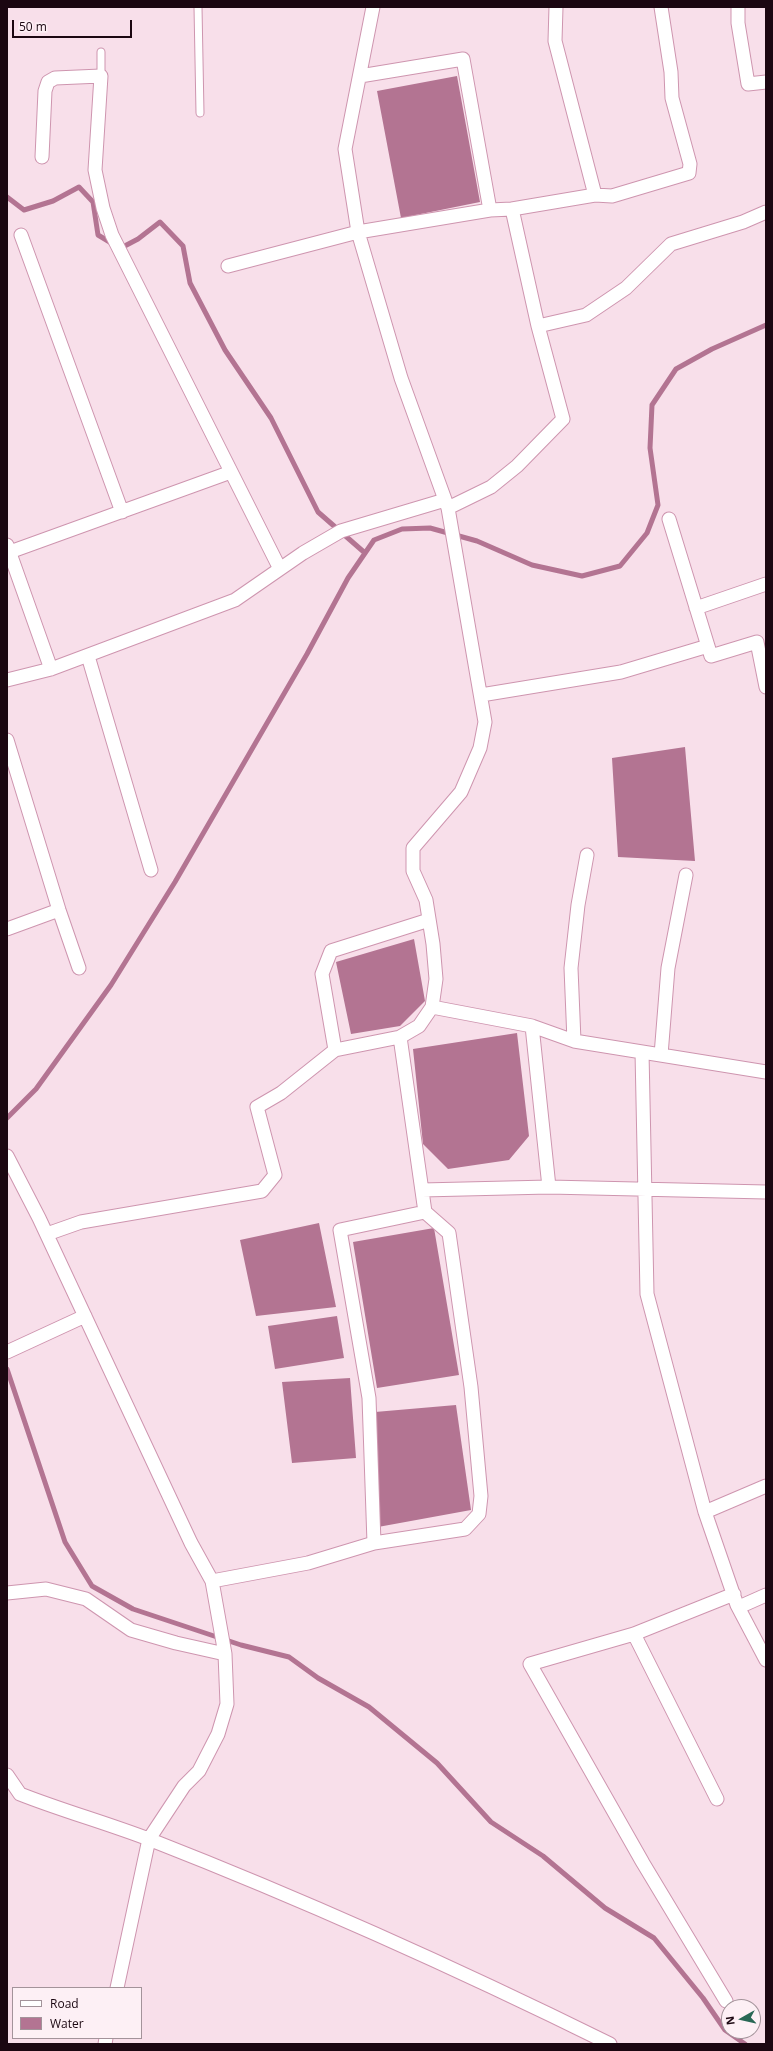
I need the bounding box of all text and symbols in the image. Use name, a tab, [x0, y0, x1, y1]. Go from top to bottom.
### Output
scale bar	[14, 12, 134, 38]
text: 50 m	[19, 18, 47, 35]
legend	[12, 1987, 142, 2039]
text: Road	[50, 1995, 79, 2012]
north arrow	[721, 1999, 761, 2039]
text: Water	[50, 2015, 84, 2032]
text: N	[722, 2015, 738, 2026]

